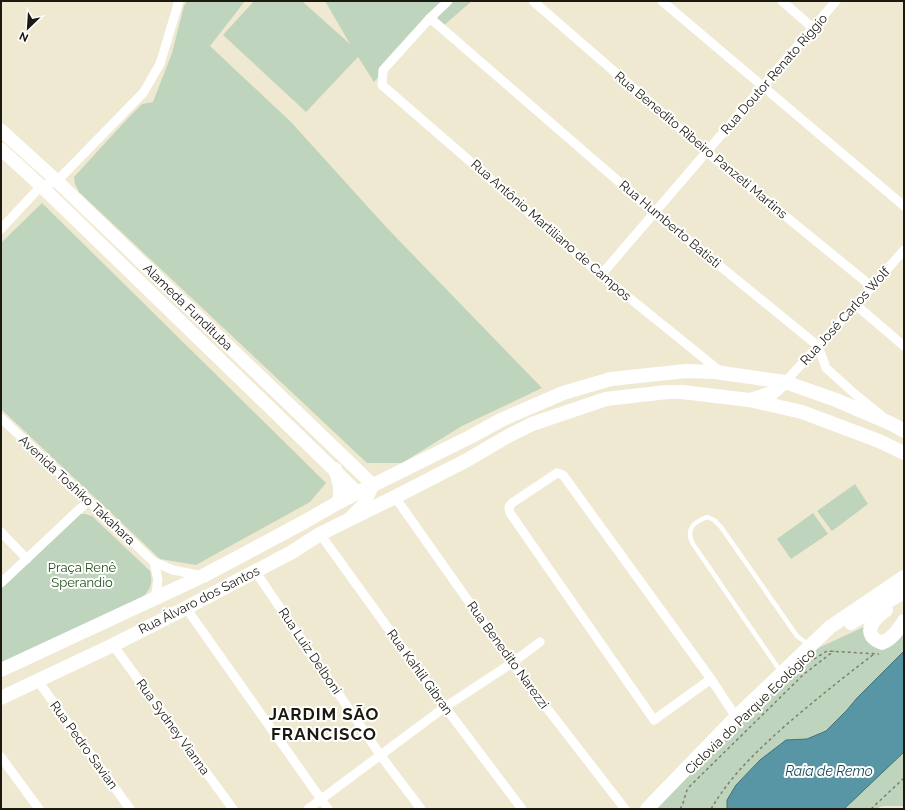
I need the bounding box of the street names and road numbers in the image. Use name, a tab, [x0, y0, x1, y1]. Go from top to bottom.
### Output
street label: Rua Doutor Renato Riggio	[718, 11, 831, 137]
street label: Rua Benedito Ribeiro Panzeti Martins	[612, 68, 790, 222]
street label: Rua Antônio Martiliano de Campos	[468, 156, 634, 304]
street label: Rua Humberto Batisti	[616, 177, 724, 271]
street label: Alameda Fundituba	[140, 261, 236, 353]
street label: Rua José Carlos Wolf	[797, 263, 893, 368]
street label: Avenida Toshiko Takahara	[16, 432, 138, 548]
street label: Rua Álvaro dos Santos	[136, 563, 262, 637]
street label: Rua Benedito Narezzi	[464, 598, 552, 712]
street label: Rua Luiz Delboni	[276, 605, 344, 697]
street label: Rua Kahlil Gibran	[384, 626, 456, 718]
street label: Ciclovia do Parque Ecológico	[682, 645, 818, 777]
street label: Rua Sydney Vianna	[133, 676, 213, 778]
street label: Rua Pedro Savian	[47, 698, 121, 792]

